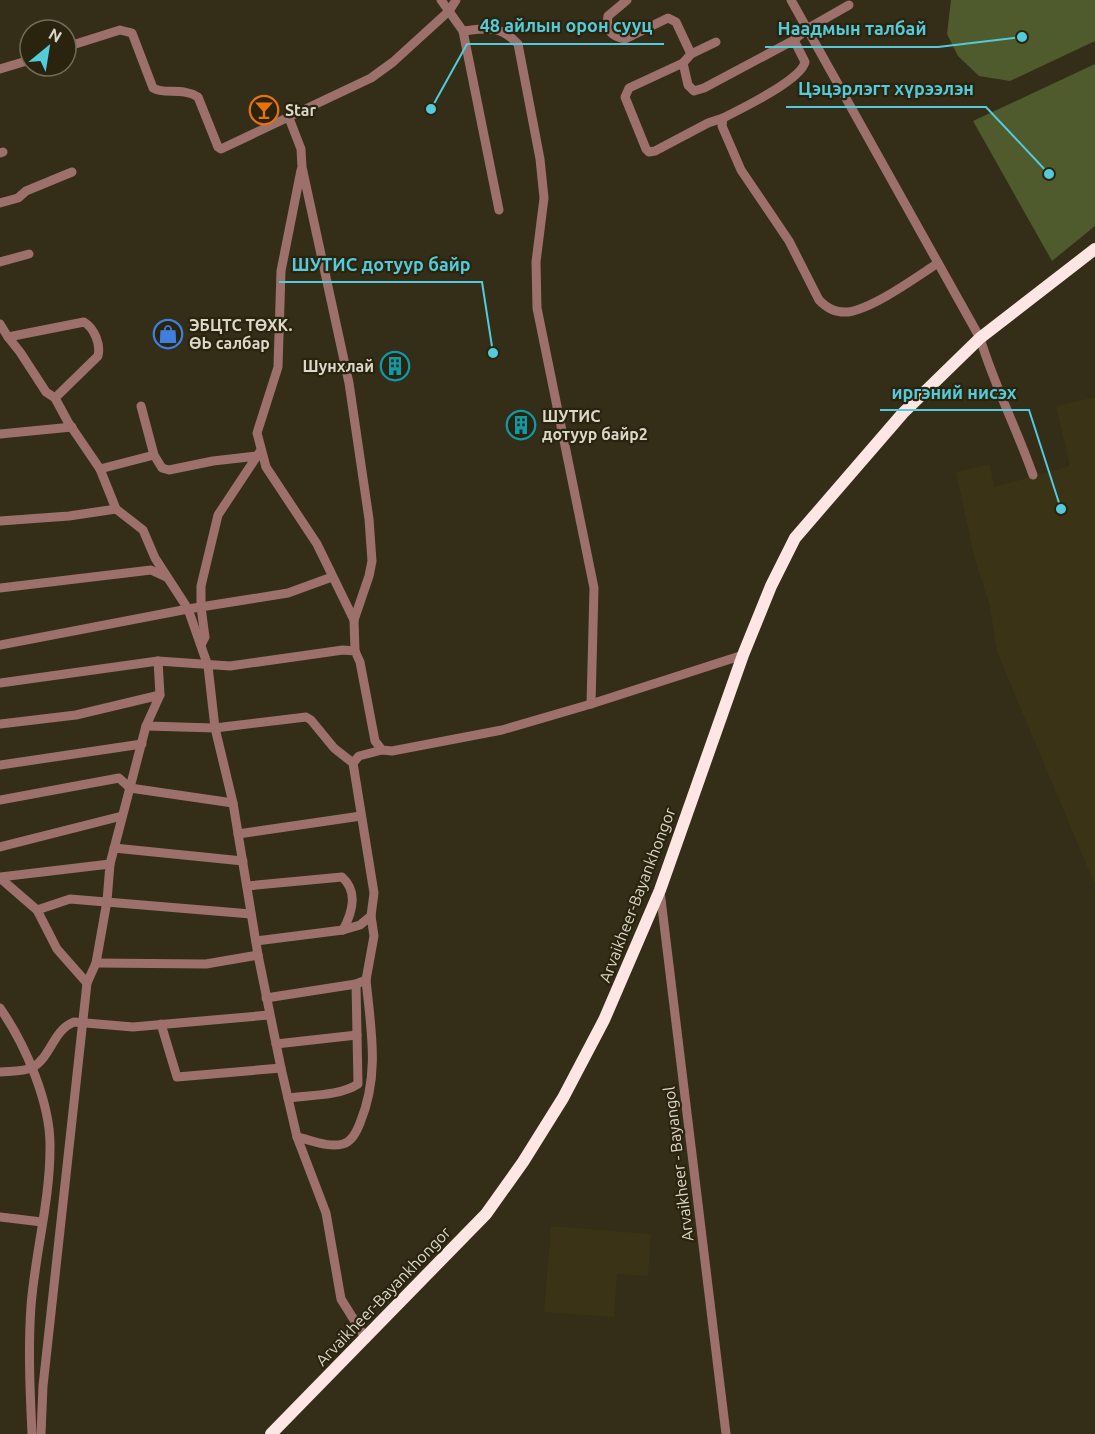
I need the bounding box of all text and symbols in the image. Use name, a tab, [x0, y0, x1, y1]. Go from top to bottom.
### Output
callout: 48 айлын орон сууц	[467, 8, 664, 44]
callout: Наадмын талбай	[765, 11, 938, 47]
text: 48 айлын орон сууц	[480, 15, 652, 35]
north arrow	[18, 18, 78, 78]
text: Наадмын талбай	[778, 18, 926, 38]
text: N	[46, 24, 65, 46]
callout: Цэцэрлэгт хүрээлэн	[786, 71, 986, 107]
text: Цэцэрлэгт хүрээлэн	[798, 78, 974, 98]
bar icon: Star	[248, 94, 280, 126]
place label: Star	[285, 101, 316, 119]
callout: ШУТИС дотуур байр	[279, 246, 482, 282]
text: ШУТИС дотуур байр	[292, 254, 470, 274]
place label: ЭБЦТС ТӨХК. ӨЬ салбар	[189, 316, 293, 352]
shop icon: ЭБЦТС ТӨХК. ӨЬ салбар	[152, 318, 184, 350]
building icon: Шунхлай	[379, 350, 411, 382]
place label: Шунхлай	[303, 357, 374, 375]
callout: иргэний нисэх	[880, 374, 1029, 410]
text: иргэний нисэх	[891, 382, 1017, 402]
place label: ШУТИС дотуур байр2	[542, 407, 648, 443]
building icon: ШУТИС дотуур байр2	[505, 409, 537, 441]
street label: Arvaikheer-Bayankhongor	[595, 805, 679, 985]
street label: Arvaikheer - Bayangol	[660, 1086, 696, 1242]
street label: Arvaikheer-Bayankhongor	[312, 1223, 454, 1369]

